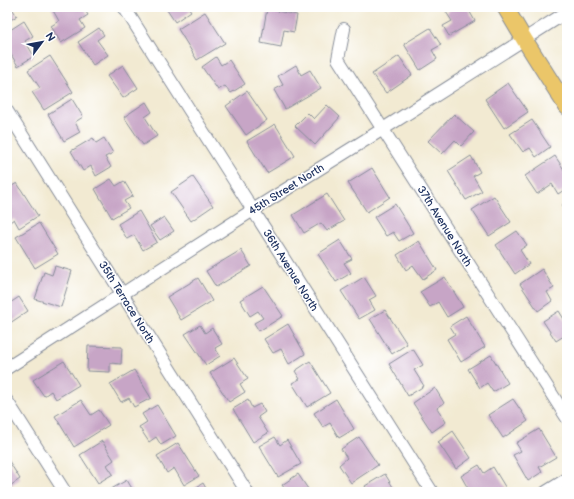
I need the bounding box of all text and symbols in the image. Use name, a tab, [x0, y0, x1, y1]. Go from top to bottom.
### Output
north arrow	[22, 22, 62, 62]
text: N	[42, 30, 58, 44]
street label: 45th Street North	[246, 161, 326, 218]
street label: 37th Avenue North	[415, 184, 475, 269]
street label: 36th Avenue North	[260, 227, 321, 314]
street label: 35th Terrace North	[96, 259, 157, 346]

